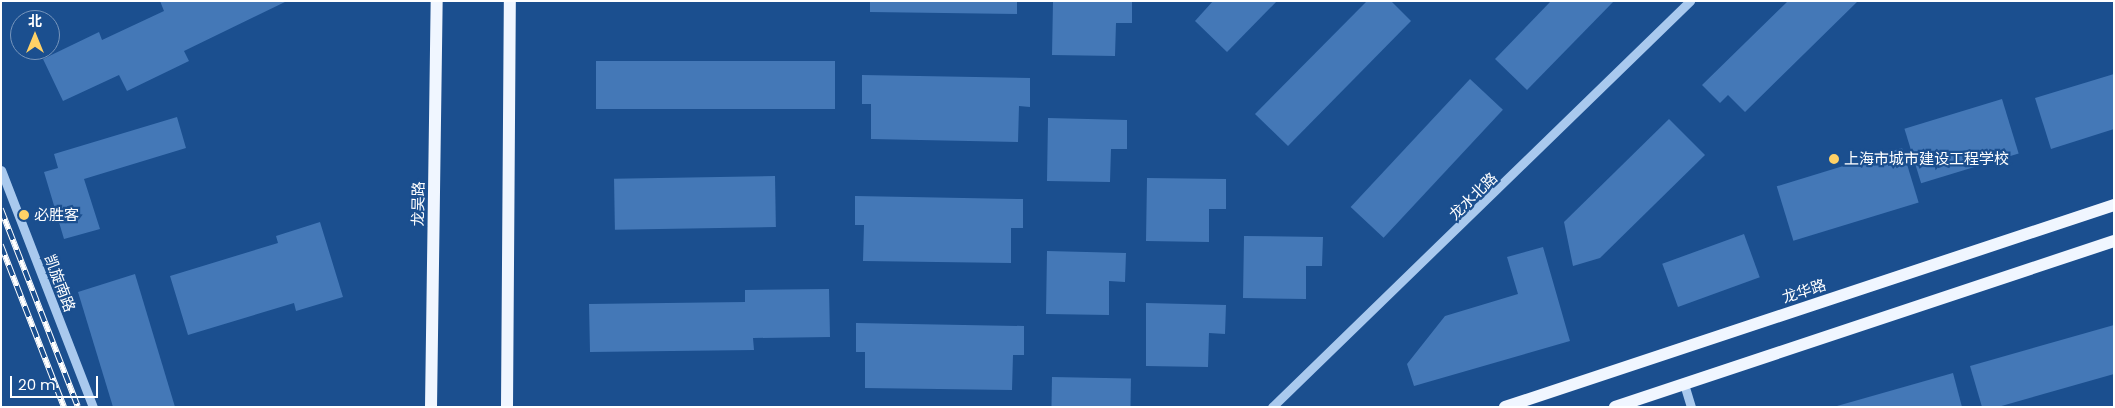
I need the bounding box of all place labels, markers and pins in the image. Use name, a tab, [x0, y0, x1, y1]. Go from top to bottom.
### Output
place label: 上海市城市建设工程学校	[1844, 150, 2009, 168]
marker: 上海市城市建设工程学校	[1828, 153, 1840, 165]
place label: 必胜客	[34, 206, 79, 224]
marker: 必胜客	[18, 209, 30, 221]

